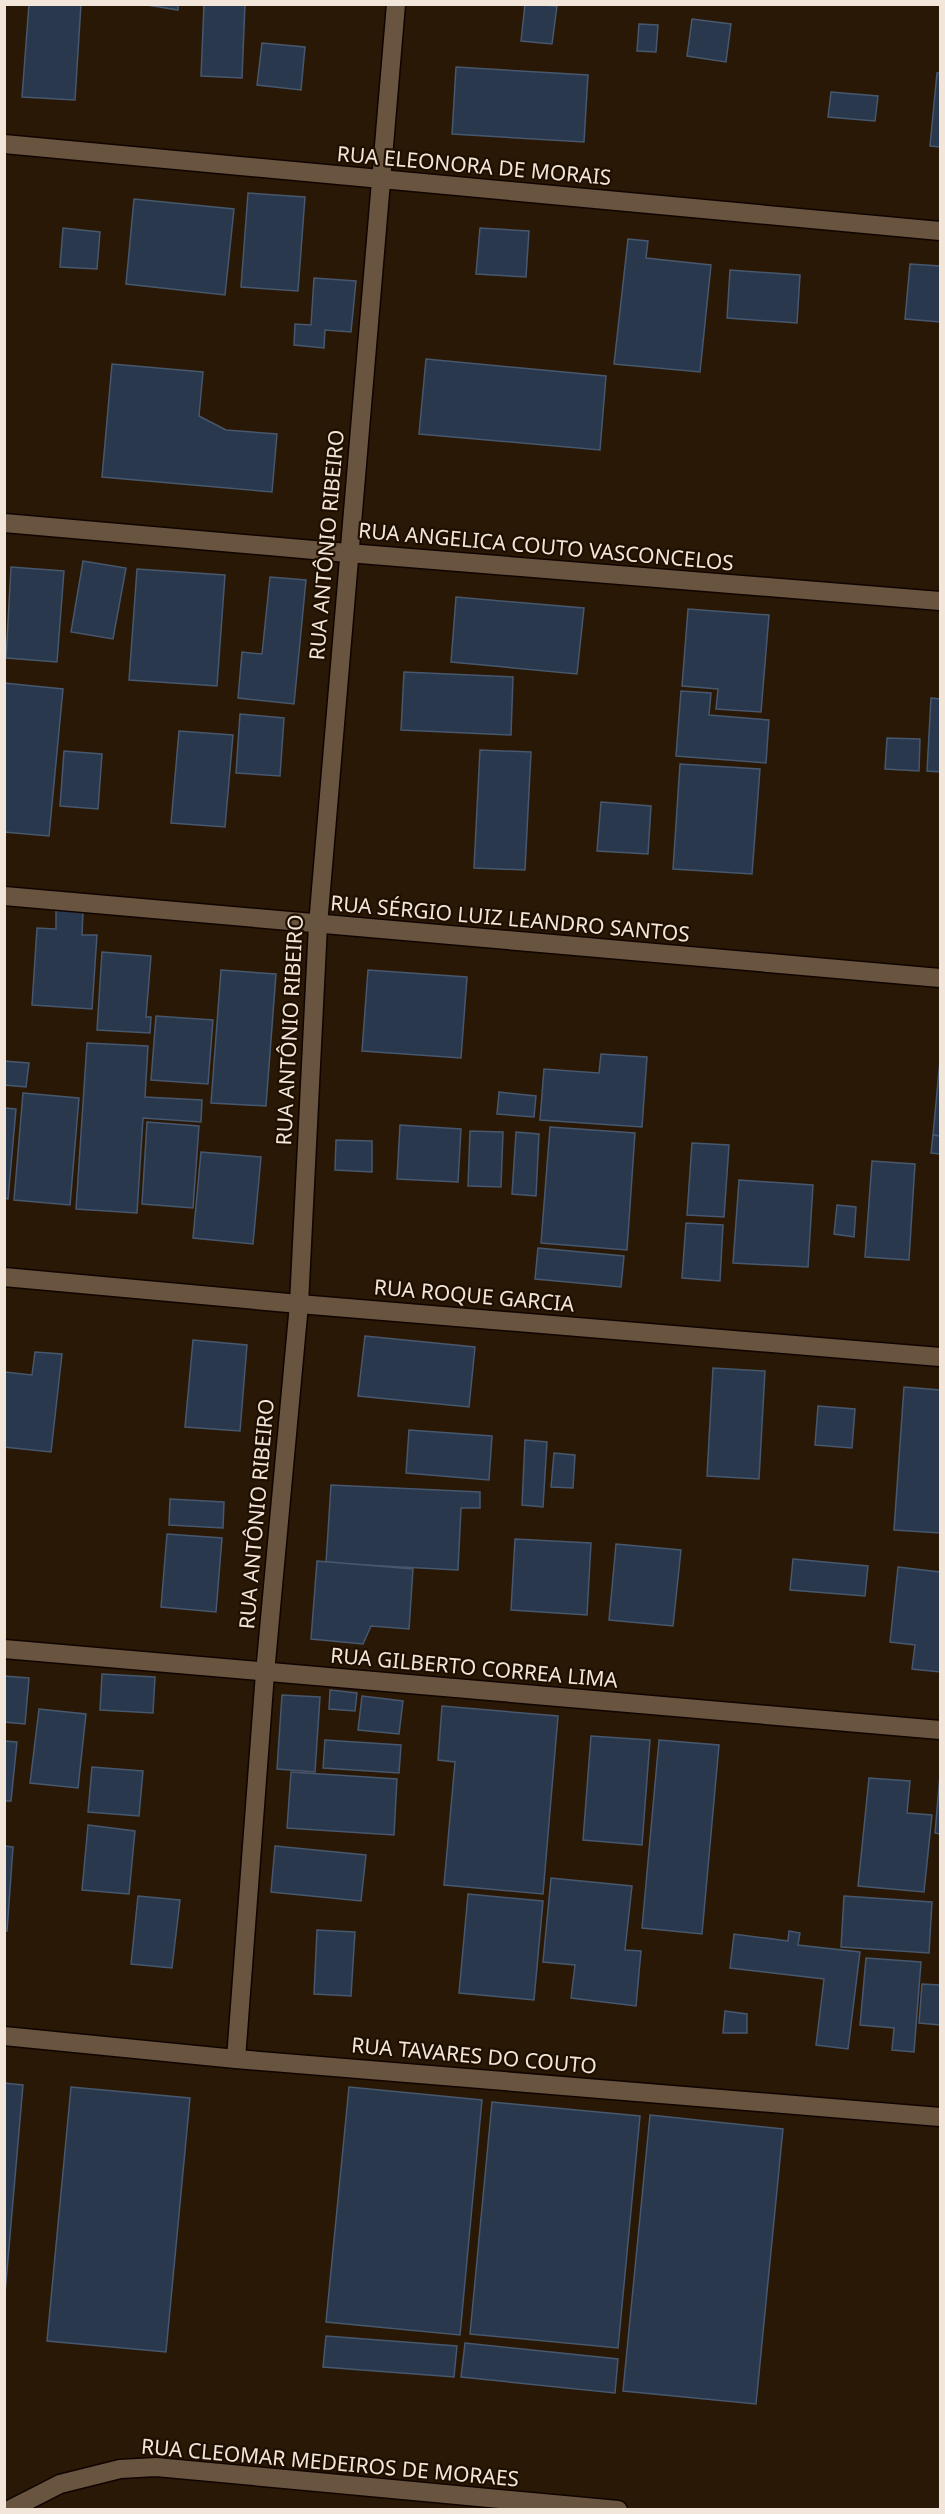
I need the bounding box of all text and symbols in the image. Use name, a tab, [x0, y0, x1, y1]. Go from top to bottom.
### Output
street label: RUA ELEONORA DE MORAIS	[336, 139, 612, 191]
street label: RUA ANTÔNIO RIBEIRO	[302, 429, 350, 661]
street label: RUA ANGELICA COUTO VASCONCELOS	[357, 516, 735, 576]
street label: RUA SÉRGIO LUIZ LEANDRO SANTOS	[329, 888, 691, 948]
street label: RUA ANTÔNIO RIBEIRO	[269, 914, 309, 1146]
street label: RUA ROQUE GARCIA	[373, 1272, 576, 1318]
street label: RUA ANTÔNIO RIBEIRO	[232, 1398, 280, 1630]
street label: RUA GILBERTO CORREA LIMA	[329, 1640, 620, 1694]
street label: RUA TAVARES DO COUTO	[350, 2030, 598, 2080]
street label: RUA CLEOMAR MEDEIROS DE MORAES	[140, 2432, 520, 2492]

